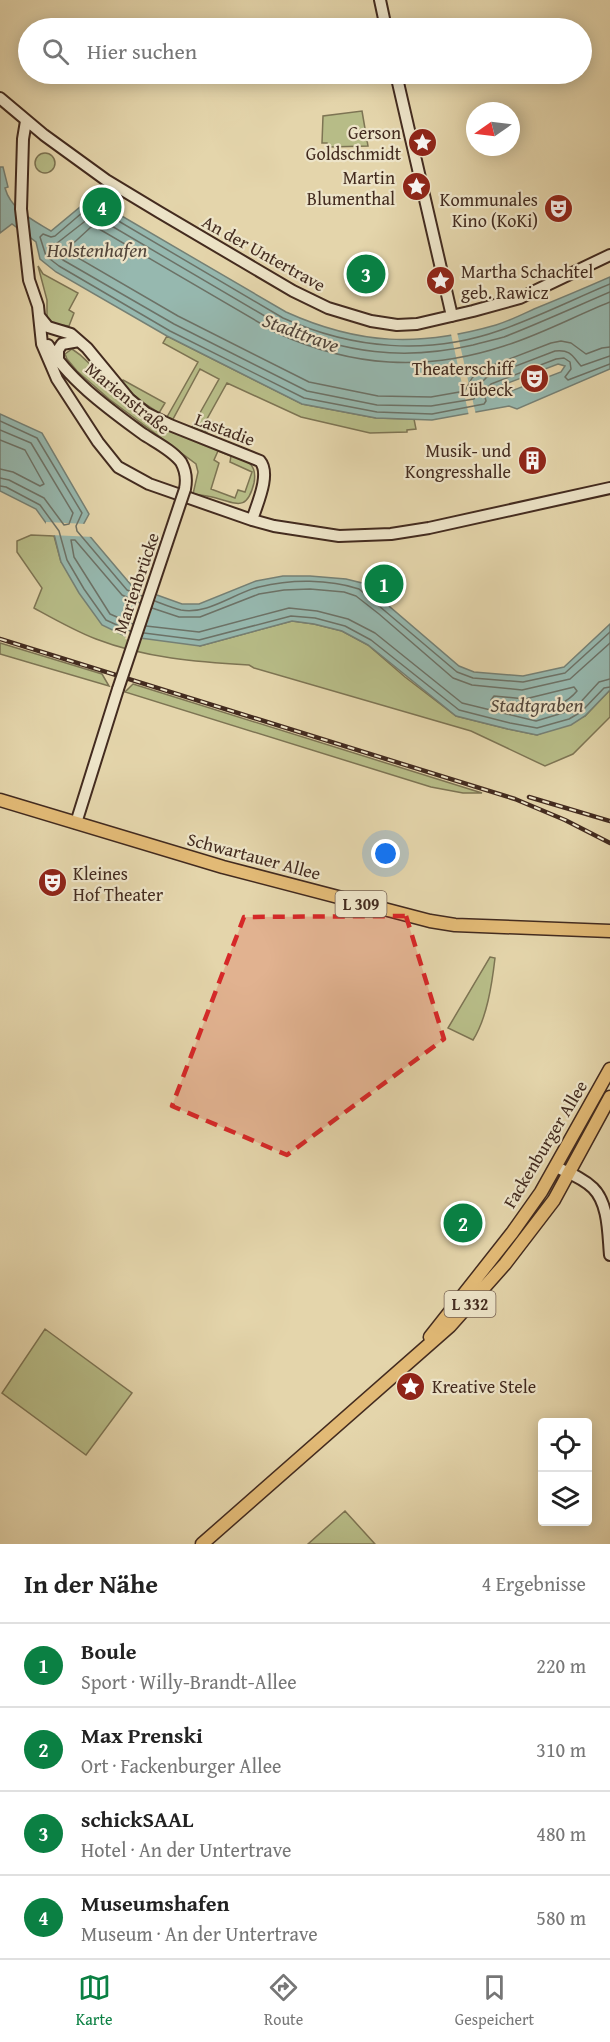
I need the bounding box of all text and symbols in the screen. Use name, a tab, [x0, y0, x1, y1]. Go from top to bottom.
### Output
search box	[18, 18, 592, 84]
icon: search	[39, 35, 72, 68]
text: Hier suchen	[87, 35, 197, 67]
north arrow	[466, 102, 520, 156]
place label: Gerson Goldschmidt	[306, 119, 402, 167]
place icon: Gerson Goldschmidt	[406, 126, 438, 158]
place label: Martin Blumenthal	[307, 164, 395, 212]
place icon: Martin Blumenthal	[400, 171, 432, 203]
pin: 4	[82, 184, 122, 230]
place label: Kommunales Kino (KoKi)	[440, 186, 538, 234]
theatre icon: Kommunales Kino (KoKi)	[543, 193, 575, 225]
street label: An der Untertrave	[197, 208, 331, 298]
water label: Holstenhafen	[46, 235, 147, 264]
pin: 3	[346, 252, 386, 296]
place label: Martha Schachtel geb. Rawicz	[461, 258, 593, 306]
place icon: Martha Schachtel geb. Rawicz	[424, 265, 456, 297]
water label: Stadttrave	[259, 305, 343, 359]
street label: Marienstraße	[80, 355, 176, 441]
place label: Theaterschiff Lübeck	[412, 355, 515, 403]
theatre icon: Theaterschiff Lübeck	[518, 362, 550, 394]
street label: Lastadie	[191, 405, 259, 453]
place label: Musik- und Kongresshalle	[405, 437, 511, 485]
building icon: Musik- und Kongresshalle	[516, 444, 548, 476]
street label: Marienbrücke	[106, 529, 166, 637]
pin: 1	[364, 562, 404, 606]
water label: Stadtgraben	[490, 690, 584, 719]
street label: Schwartauer Allee	[184, 825, 324, 887]
your location	[371, 839, 400, 868]
place label: Kleines Hof Theater	[73, 860, 164, 908]
theatre icon: Kleines Hof Theater	[36, 867, 68, 899]
road number: L 309	[336, 891, 386, 917]
street label: Fackenburger Allee	[496, 1075, 594, 1213]
pin: 2	[444, 1200, 482, 1246]
road number: L 332	[444, 1291, 496, 1317]
place icon: Kreative Stele	[395, 1370, 427, 1402]
place label: Kreative Stele	[432, 1373, 536, 1400]
map controls	[538, 1418, 592, 1526]
button: locate	[538, 1418, 592, 1472]
button: layers	[538, 1472, 592, 1526]
text: In der Nähe	[24, 1564, 158, 1603]
text: 4 Ergebnisse	[482, 1569, 586, 1598]
text: Boule	[81, 1635, 137, 1667]
text: 1	[38, 1651, 49, 1680]
text: 220 m	[536, 1651, 586, 1680]
text: Sport · Willy-Brandt-Allee	[81, 1667, 297, 1696]
text: Max Prenski	[81, 1719, 203, 1751]
text: 2	[38, 1735, 49, 1764]
text: 310 m	[536, 1735, 586, 1764]
text: Ort · Fackenburger Allee	[81, 1751, 281, 1780]
text: schickSAAL	[81, 1803, 194, 1835]
text: 3	[38, 1819, 49, 1848]
text: 480 m	[536, 1819, 586, 1848]
text: Hotel · An der Untertrave	[81, 1835, 291, 1864]
text: Museumshafen	[81, 1887, 230, 1919]
text: 4	[38, 1903, 49, 1932]
text: 580 m	[536, 1903, 586, 1932]
text: Museum · An der Untertrave	[81, 1919, 318, 1948]
tab: Karte	[76, 1971, 113, 2031]
tab: Route	[264, 1971, 303, 2031]
tab: Gespeichert	[455, 1971, 534, 2031]

